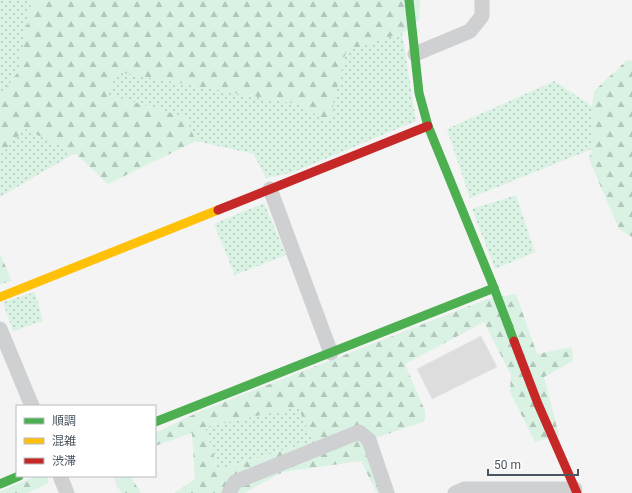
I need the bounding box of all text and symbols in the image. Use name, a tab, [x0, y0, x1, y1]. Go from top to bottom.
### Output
legend	[16, 405, 156, 477]
text: 順調	[52, 414, 76, 428]
text: 混雑	[52, 434, 76, 448]
scale bar	[488, 451, 578, 477]
text: 渋滞	[52, 454, 76, 468]
text: 50 m	[494, 458, 521, 472]

